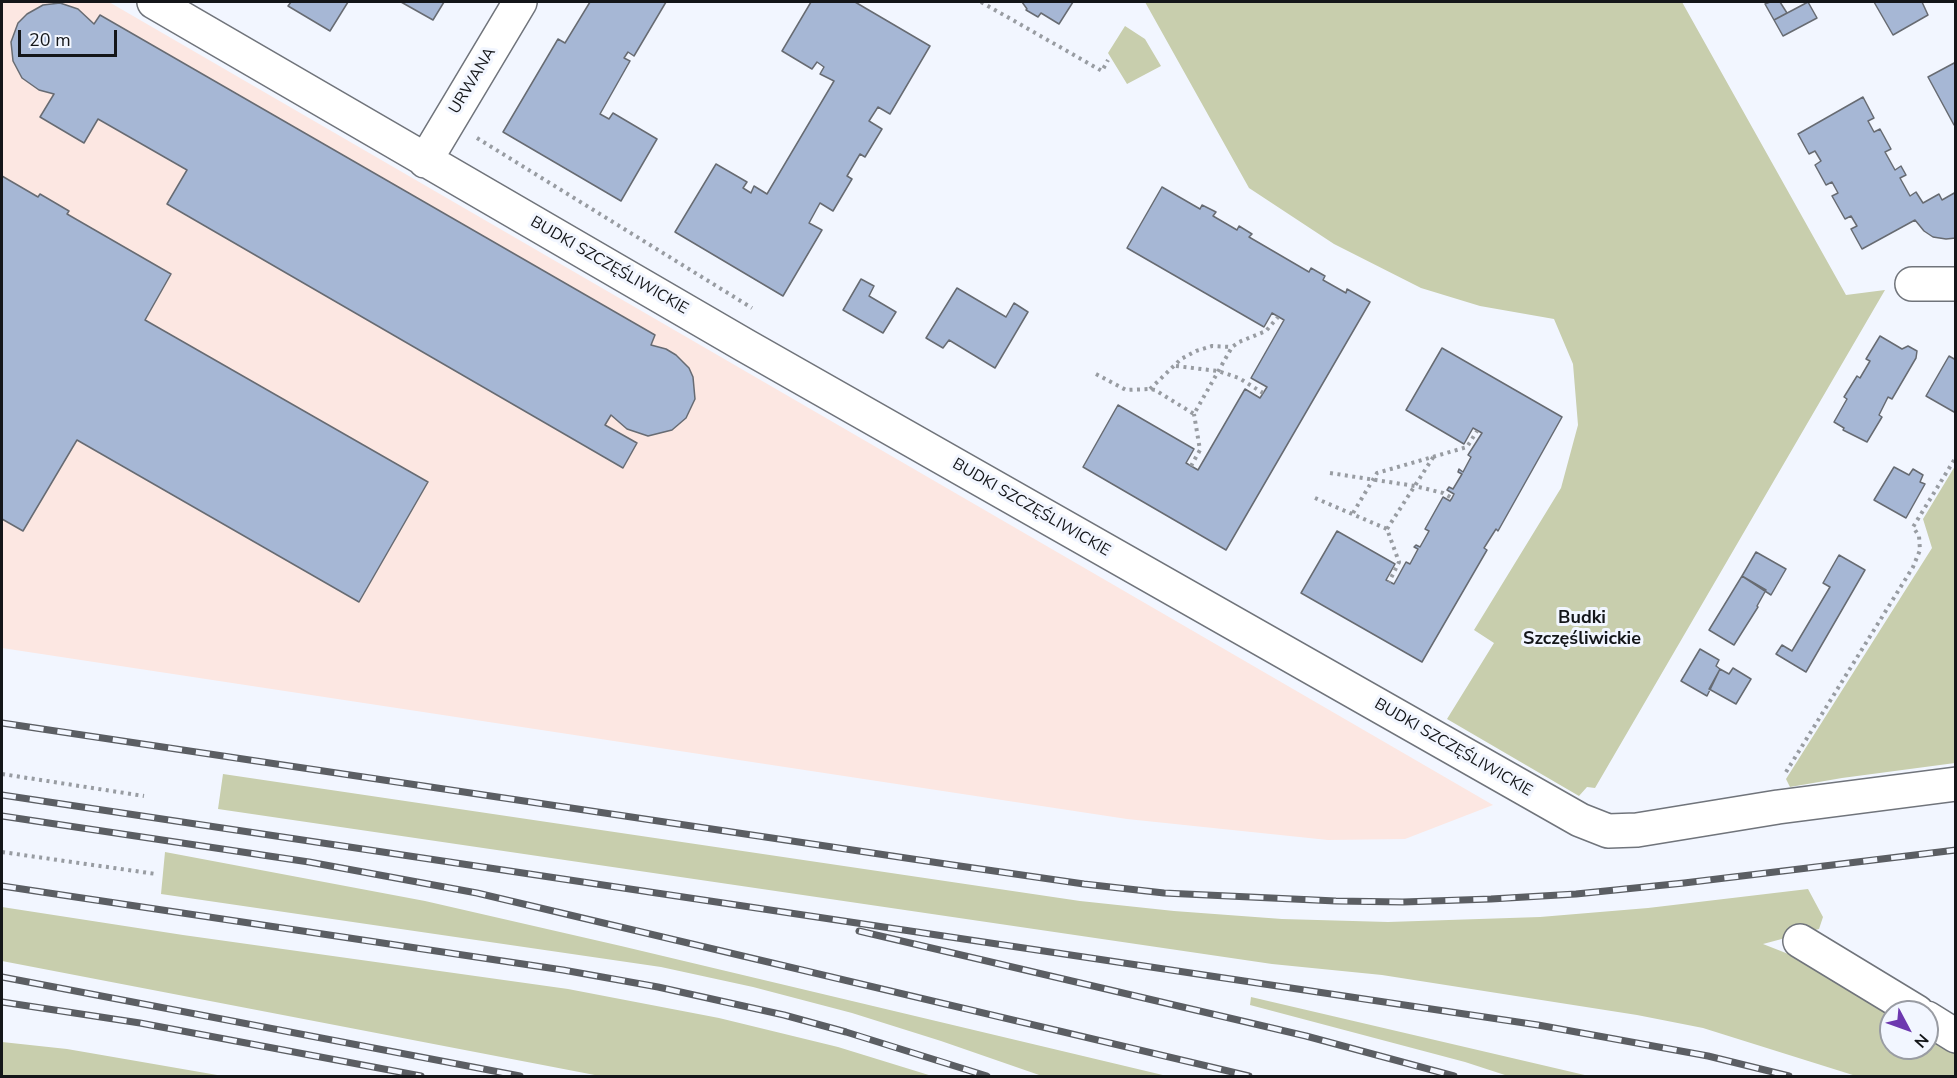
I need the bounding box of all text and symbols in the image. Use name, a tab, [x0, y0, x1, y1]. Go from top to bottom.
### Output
scale bar	[21, 18, 120, 56]
text: 20 m	[29, 28, 71, 52]
street label: URWANA	[446, 44, 500, 118]
street label: BUDKI SZCZĘŚLIWICKIE	[527, 213, 691, 319]
street label: BUDKI SZCZĘŚLIWICKIE	[949, 455, 1113, 561]
district label: Budki Szczęśliwickie	[1523, 608, 1641, 650]
street label: BUDKI SZCZĘŚLIWICKIE	[1371, 695, 1535, 801]
north arrow	[1879, 1000, 1939, 1060]
text: N	[1909, 1029, 1933, 1052]

